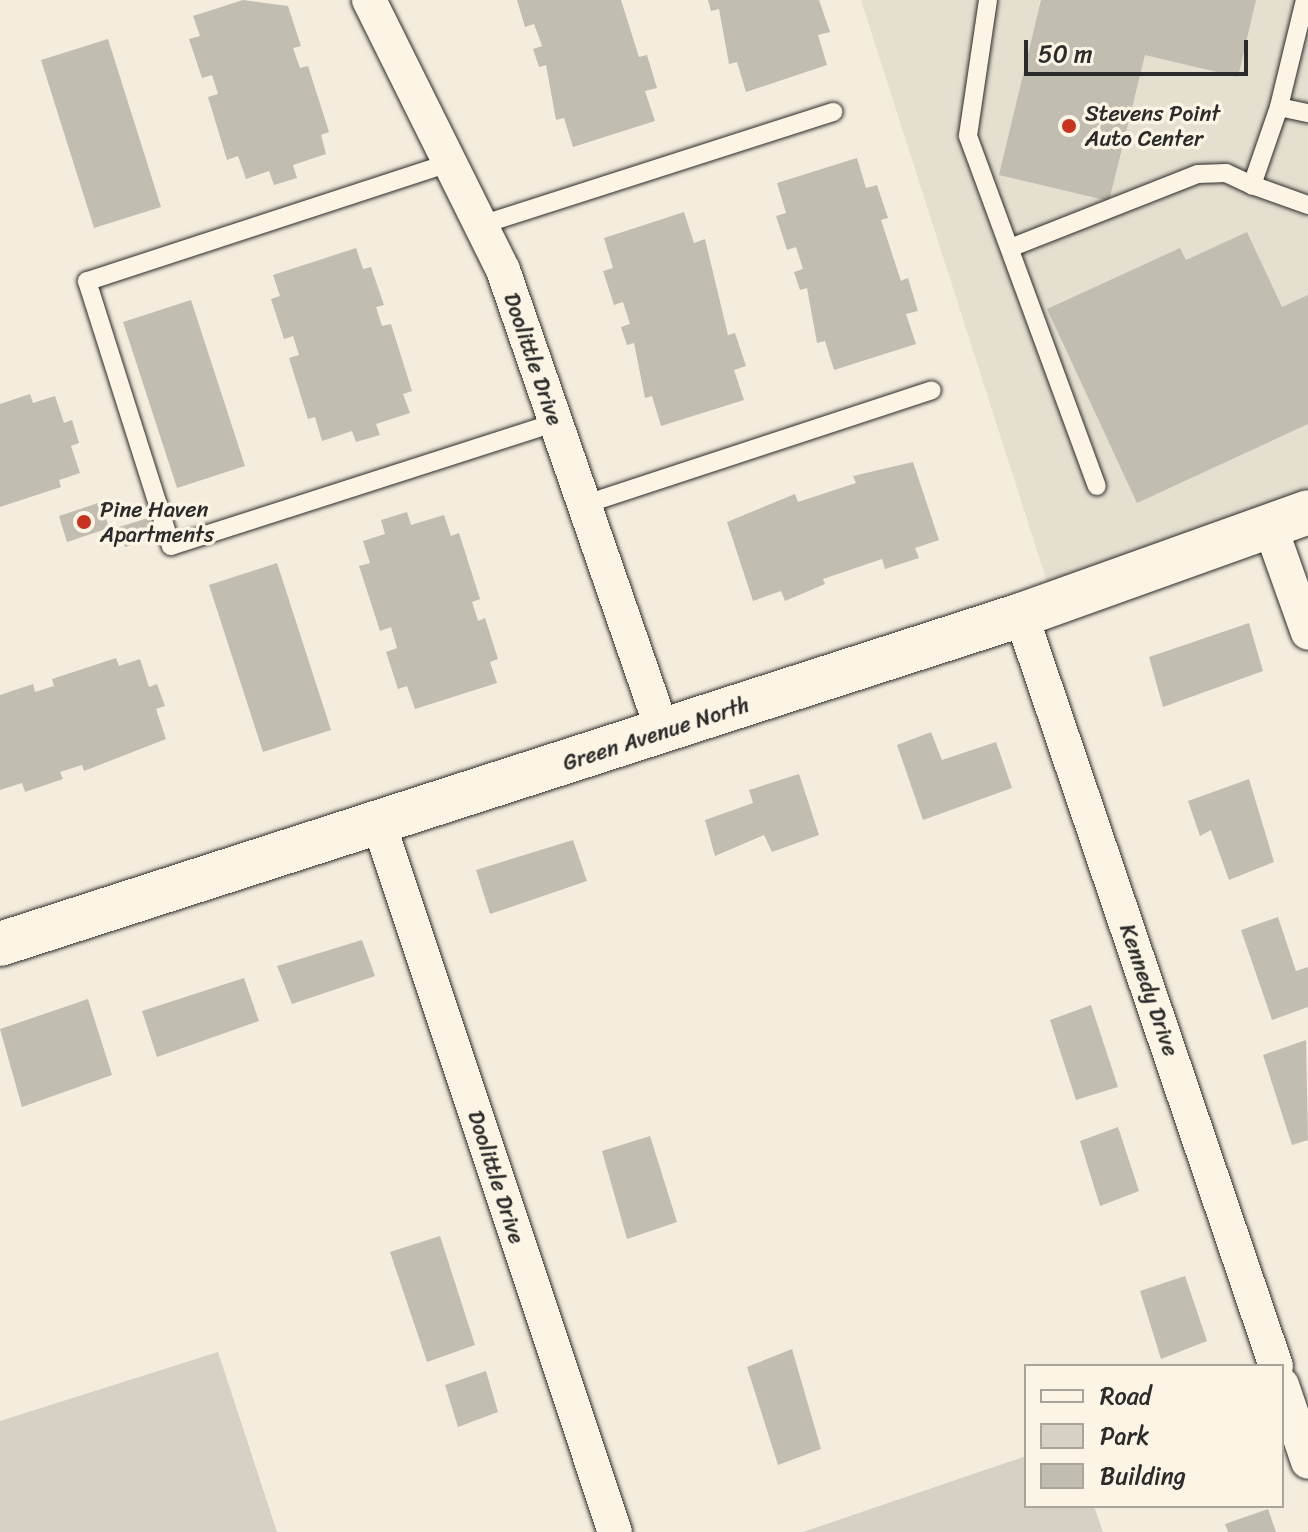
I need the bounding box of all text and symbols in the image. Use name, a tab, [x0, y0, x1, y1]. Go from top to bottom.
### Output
scale bar	[1028, 24, 1252, 74]
text: 50 m	[1038, 33, 1093, 75]
place label: Stevens Point Auto Center	[1085, 100, 1221, 152]
marker: Stevens Point Auto Center	[1060, 117, 1078, 135]
street label: Doolittle Drive	[498, 289, 568, 429]
place label: Pine Haven Apartments	[100, 496, 214, 548]
marker: Pine Haven Apartments	[75, 513, 93, 531]
street label: Green Avenue North	[559, 691, 753, 777]
street label: Kennedy Drive	[1114, 920, 1184, 1060]
street label: Doolittle Drive	[462, 1107, 530, 1247]
legend	[1024, 1364, 1284, 1508]
text: Road	[1100, 1375, 1151, 1417]
text: Park	[1100, 1415, 1149, 1457]
text: Building	[1100, 1455, 1186, 1497]

